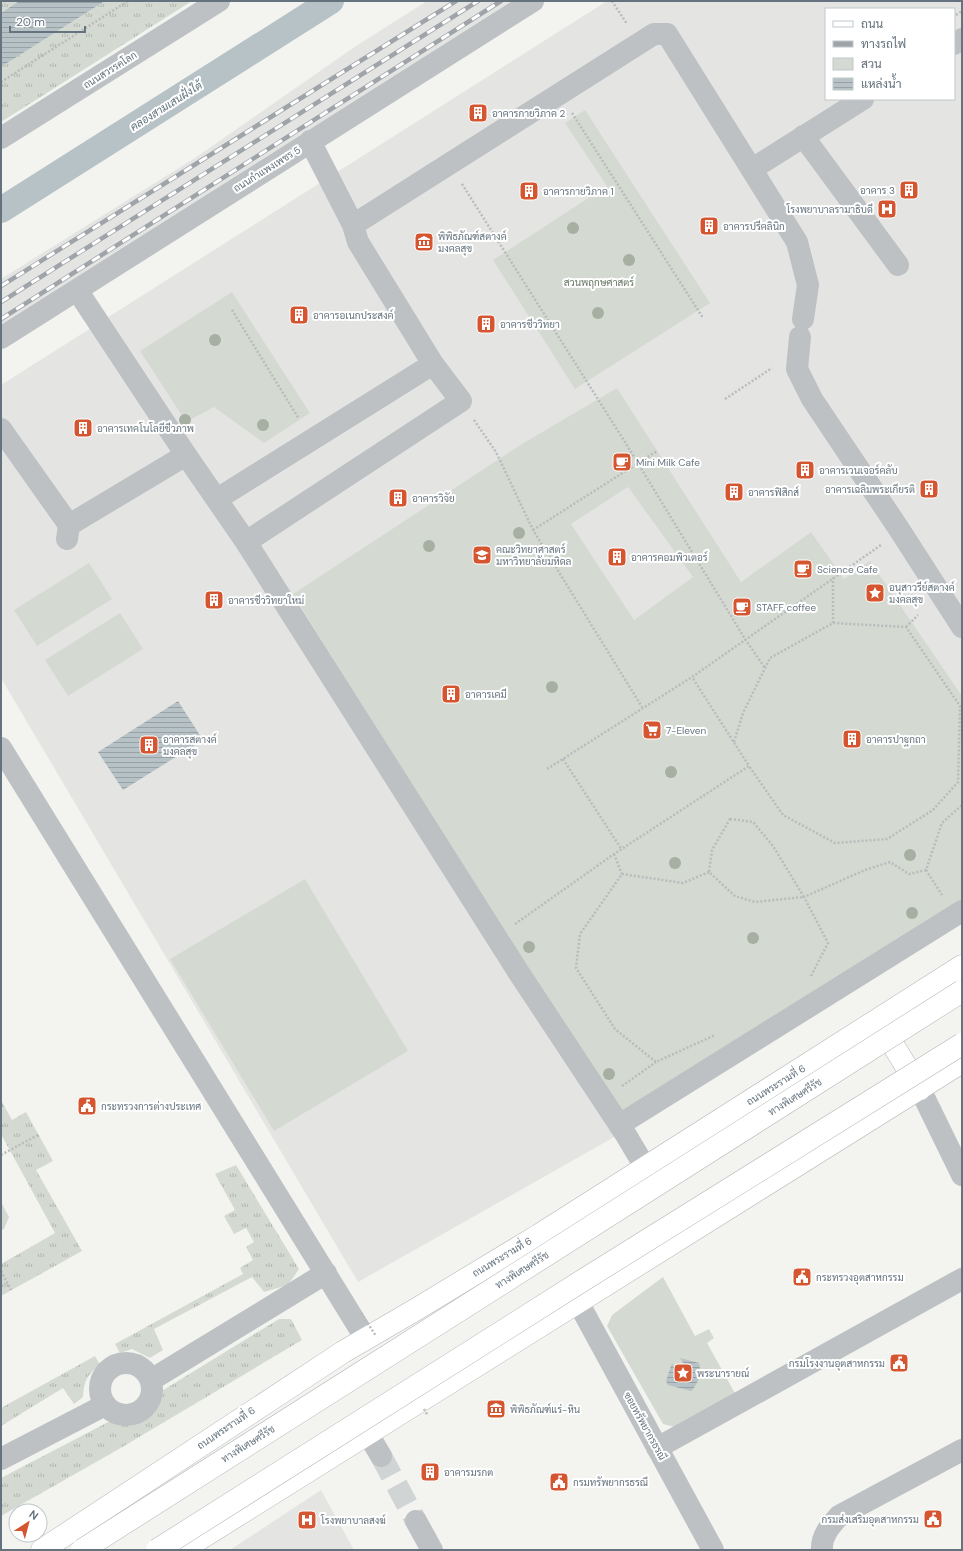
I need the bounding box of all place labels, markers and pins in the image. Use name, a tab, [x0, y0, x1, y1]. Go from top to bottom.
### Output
building icon: อาคารกายวิภาค 2	[467, 102, 489, 124]
place label: อาคารกายวิภาค 2	[492, 107, 566, 120]
building icon: อาคาร 3	[898, 179, 920, 201]
building icon: อาคารกายวิภาค 1	[518, 180, 540, 202]
place label: อาคาร 3	[860, 184, 895, 197]
place label: อาคารกายวิภาค 1	[543, 185, 614, 198]
hospital icon: โรงพยาบาลรามาธิบดี	[876, 198, 898, 220]
place label: โรงพยาบาลรามาธิบดี	[785, 203, 873, 216]
building icon: อาคารปรีคลินิก	[698, 215, 720, 237]
place label: อาคารปรีคลินิก	[723, 220, 785, 233]
place label: พิพิธภัณฑ์สตางค์ มงคลสุข	[438, 229, 507, 256]
museum icon: พิพิธภัณฑ์สตางค์ มงคลสุข	[413, 231, 435, 253]
building icon: อาคารอเนกประสงค์	[288, 304, 310, 326]
place label: อาคารอเนกประสงค์	[313, 308, 394, 322]
building icon: อาคารชีววิทยา	[475, 313, 497, 335]
place label: อาคารชีววิทยา	[500, 318, 560, 331]
building icon: อาคารเทคโนโลยีชีวภาพ	[72, 417, 94, 439]
place label: อาคารเทคโนโลยีชีวภาพ	[97, 422, 194, 435]
cafe icon: Mini Milk Cafe	[611, 451, 633, 473]
place label: Mini Milk Cafe	[636, 456, 700, 469]
building icon: อาคารเวนเจอร์คลับ	[794, 459, 816, 481]
place label: อาคารเวนเจอร์คลับ	[819, 463, 898, 477]
building icon: อาคารเฉลิมพระเกียรติ	[918, 478, 940, 500]
building icon: อาคารฟิสิกส์	[723, 481, 745, 503]
place label: อาคารเฉลิมพระเกียรติ	[825, 483, 915, 496]
place label: อาคารฟิสิกส์	[748, 485, 799, 499]
building icon: อาคารวิจัย	[387, 487, 409, 509]
place label: อาคารวิจัย	[412, 492, 455, 505]
place label: คณะวิทยาศาสตร์ มหาวิทยาลัยมหิดล	[496, 542, 572, 568]
school or university icon: คณะวิทยาศาสตร์ มหาวิทยาลัยมหิดล	[471, 544, 493, 566]
building icon: อาคารคอมพิวเตอร์	[606, 546, 628, 568]
place label: อาคารคอมพิวเตอร์	[631, 550, 708, 564]
cafe icon: Science Cafe	[792, 558, 814, 580]
place label: Science Cafe	[817, 563, 878, 576]
place label: อนุสาวรีย์สตางค์ มงคลสุข	[889, 580, 955, 607]
place icon: อนุสาวรีย์สตางค์ มงคลสุข	[864, 582, 886, 604]
building icon: อาคารชีววิทยาใหม่	[203, 589, 225, 611]
place label: อาคารชีววิทยาใหม่	[228, 594, 304, 607]
cafe icon: STAFF coffee	[731, 596, 753, 618]
place label: STAFF coffee	[756, 601, 816, 614]
building icon: อาคารเคมี	[440, 683, 462, 705]
place label: อาคารเคมี	[465, 688, 507, 701]
supermarket icon: 7-Eleven	[641, 719, 663, 741]
place label: 7-Eleven	[666, 724, 706, 737]
building icon: อาคารปาฐกถา	[841, 728, 863, 750]
place label: อาคารสตางค์ มงคลสุข	[163, 732, 217, 759]
place label: อาคารปาฐกถา	[866, 733, 926, 747]
building icon: อาคารสตางค์ มงคลสุข	[138, 734, 160, 756]
public building icon: กระทรวงการต่างประเทศ	[76, 1095, 98, 1117]
place label: กระทรวงการต่างประเทศ	[101, 1100, 201, 1113]
public building icon: กระทรวงอุตสาหกรรม	[791, 1266, 813, 1288]
place label: กระทรวงอุตสาหกรรม	[816, 1271, 904, 1285]
public building icon: กรมโรงงานอุตสาหกรรม	[888, 1352, 910, 1374]
place label: กรมโรงงานอุตสาหกรรม	[789, 1357, 885, 1371]
place icon: พระนารายณ์	[672, 1362, 694, 1384]
place label: พระนารายณ์	[697, 1366, 749, 1380]
museum icon: พิพิธภัณฑ์แร่-หิน	[485, 1398, 507, 1420]
place label: พิพิธภัณฑ์แร่-หิน	[510, 1402, 580, 1416]
building icon: อาคารมรกต	[419, 1461, 441, 1483]
place label: อาคารมรกต	[444, 1466, 493, 1479]
public building icon: กรมทรัพยากรธรณี	[548, 1471, 570, 1493]
place label: กรมทรัพยากรธรณี	[573, 1476, 648, 1489]
public building icon: กรมส่งเสริมอุตสาหกรรม	[922, 1508, 944, 1530]
hospital icon: โรงพยาบาลสงฆ์	[296, 1509, 318, 1531]
place label: โรงพยาบาลสงฆ์	[320, 1513, 386, 1527]
place label: กรมส่งเสริมอุตสาหกรรม	[822, 1513, 919, 1527]

